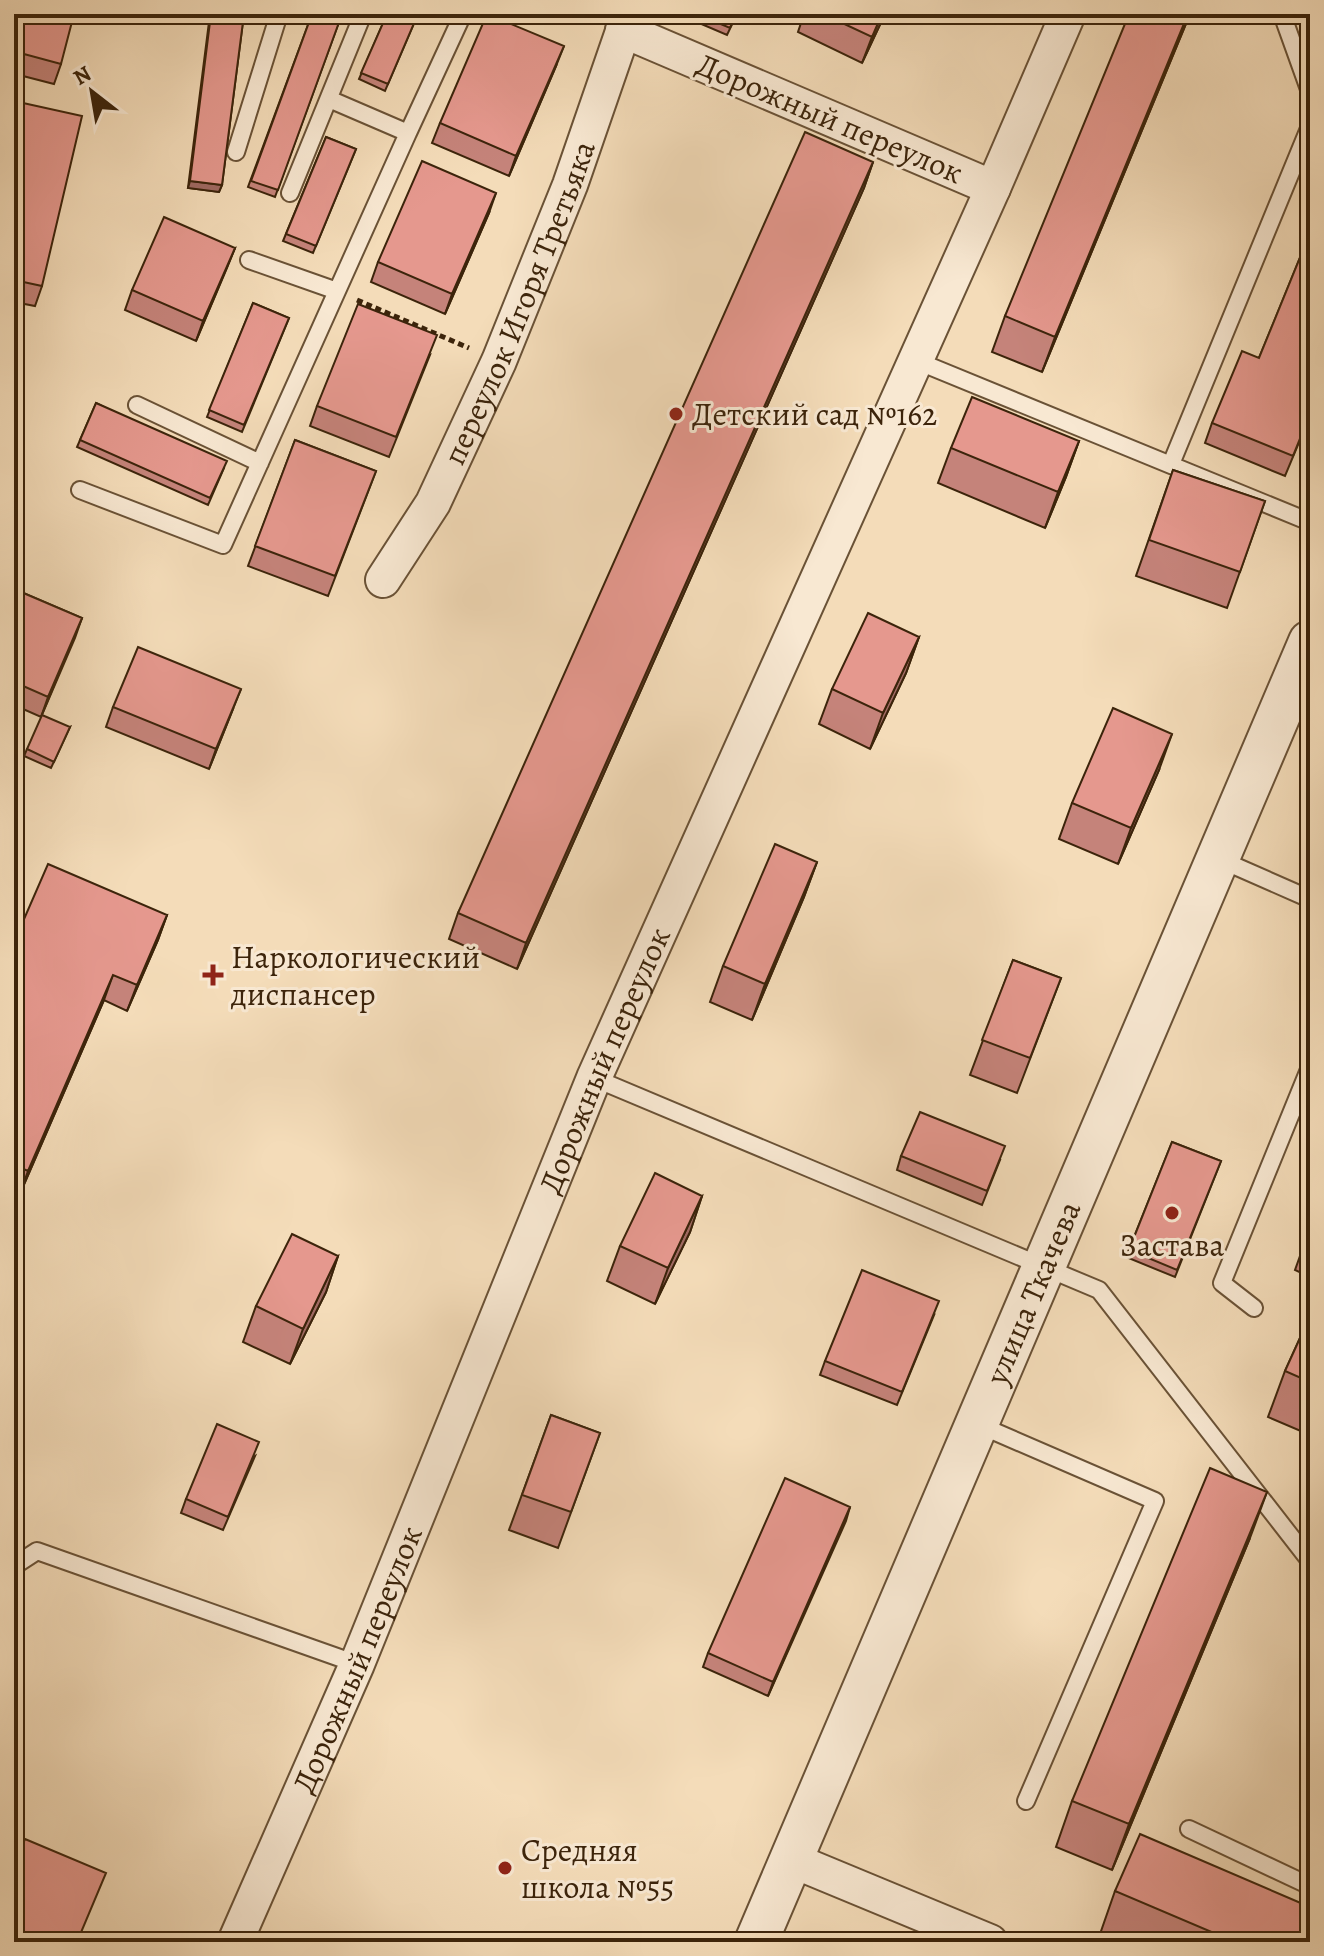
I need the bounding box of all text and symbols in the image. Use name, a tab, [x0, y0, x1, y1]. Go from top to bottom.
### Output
street label: Дорожный переулок	[690, 42, 970, 194]
north arrow	[52, 52, 132, 132]
text: N	[68, 59, 97, 93]
street label: переулок Игоря Третьяка	[432, 135, 606, 472]
place label: Детский сад №162	[692, 392, 937, 436]
marker: Детский сад №162	[667, 405, 685, 423]
street label: Дорожный переулок	[528, 920, 681, 1200]
place label: Наркологический диспансер	[230, 935, 480, 1016]
marker: Наркологический диспансер	[202, 964, 224, 986]
street label: улица Ткачева	[974, 1194, 1091, 1392]
marker: Застава	[1163, 1204, 1181, 1222]
place label: Застава	[1120, 1223, 1224, 1267]
street label: Дорожный переулок	[281, 1519, 433, 1800]
place label: Средняя школа №55	[521, 1828, 674, 1909]
marker: Средняя школа №55	[496, 1859, 514, 1877]

